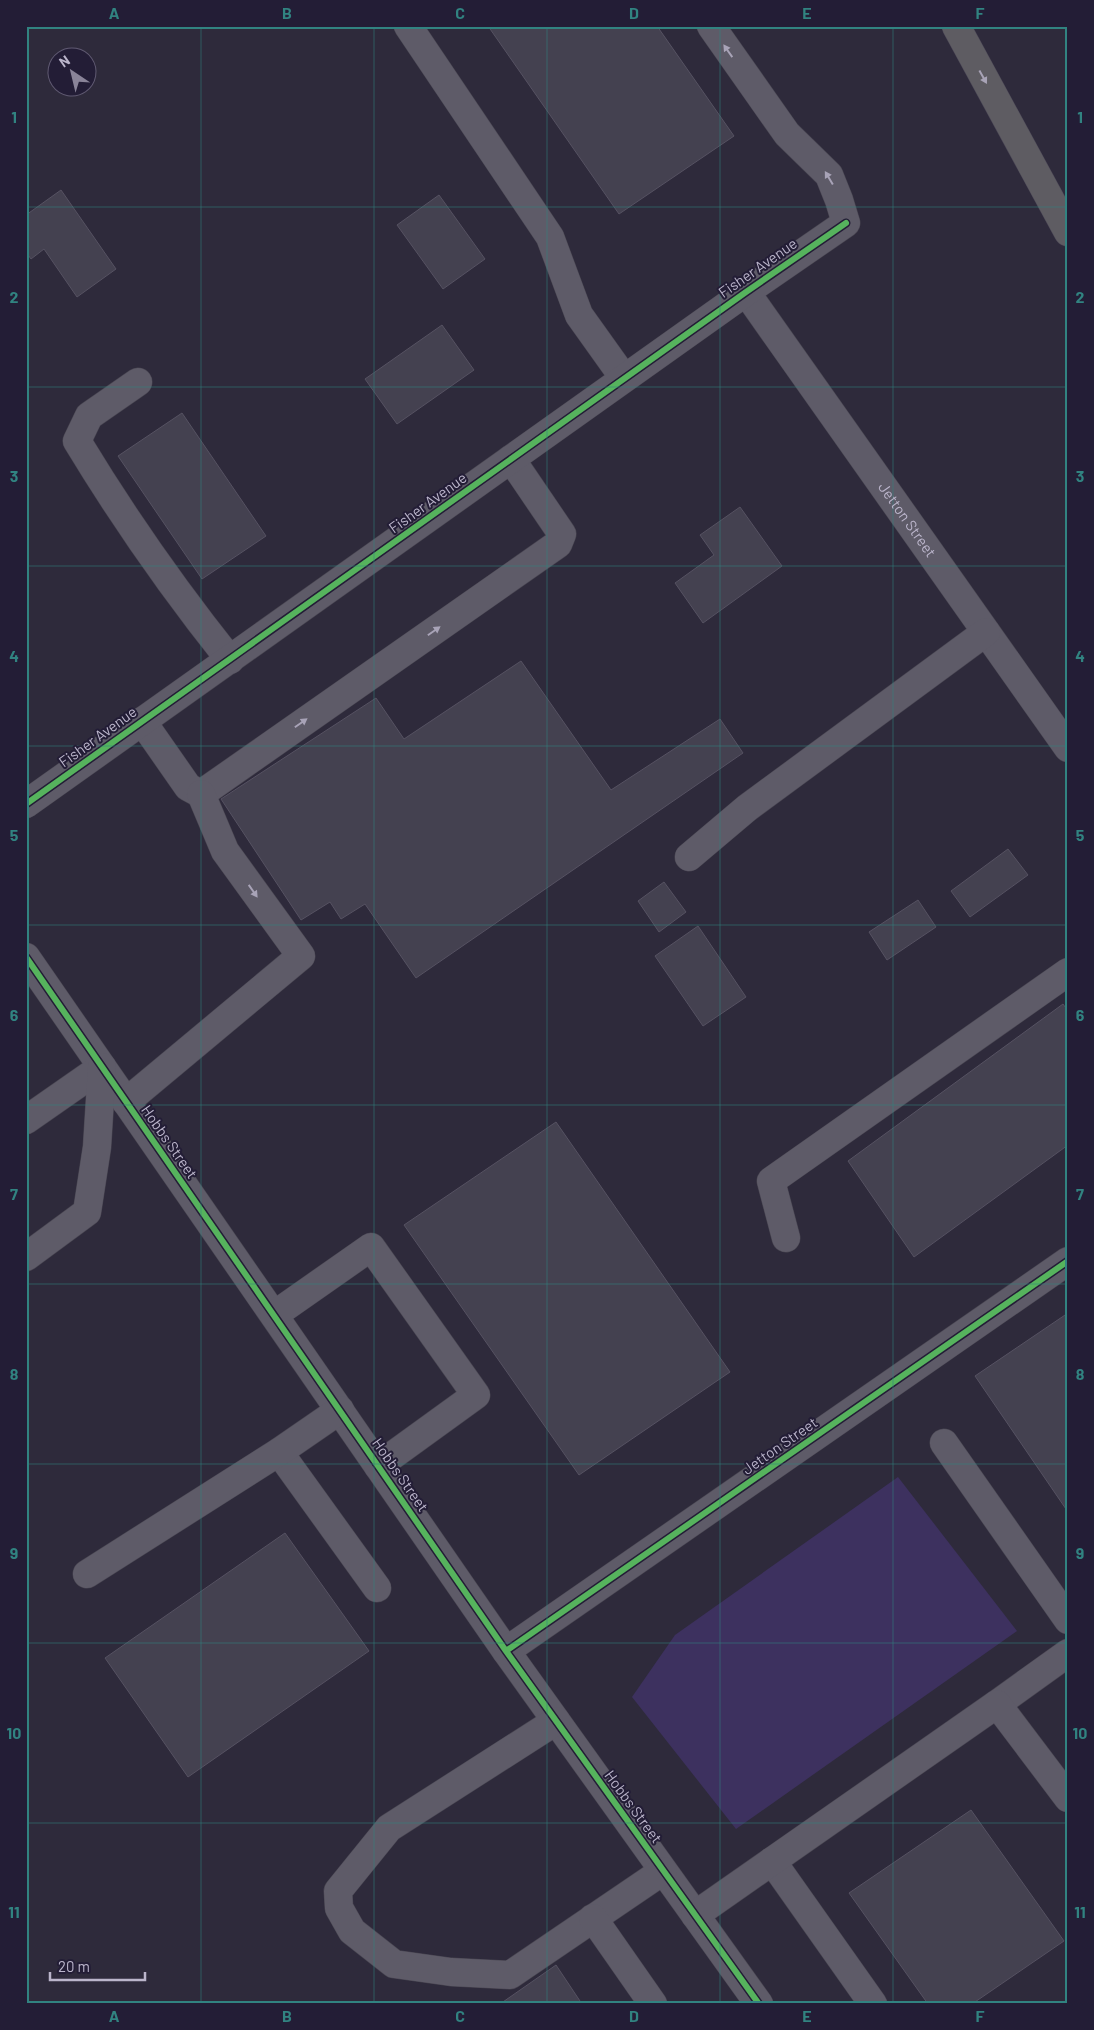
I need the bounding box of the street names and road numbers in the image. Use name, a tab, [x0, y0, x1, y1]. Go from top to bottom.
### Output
street label: Fisher Avenue	[715, 234, 800, 301]
street label: Fisher Avenue	[385, 468, 470, 536]
street label: Jetton Street	[875, 478, 940, 560]
street label: Fisher Avenue	[55, 702, 140, 770]
street label: Hobbs Street	[138, 1101, 202, 1182]
street label: Jetton Street	[738, 1413, 820, 1478]
street label: Hobbs Street	[369, 1434, 433, 1515]
street label: Hobbs Street	[601, 1767, 666, 1846]

